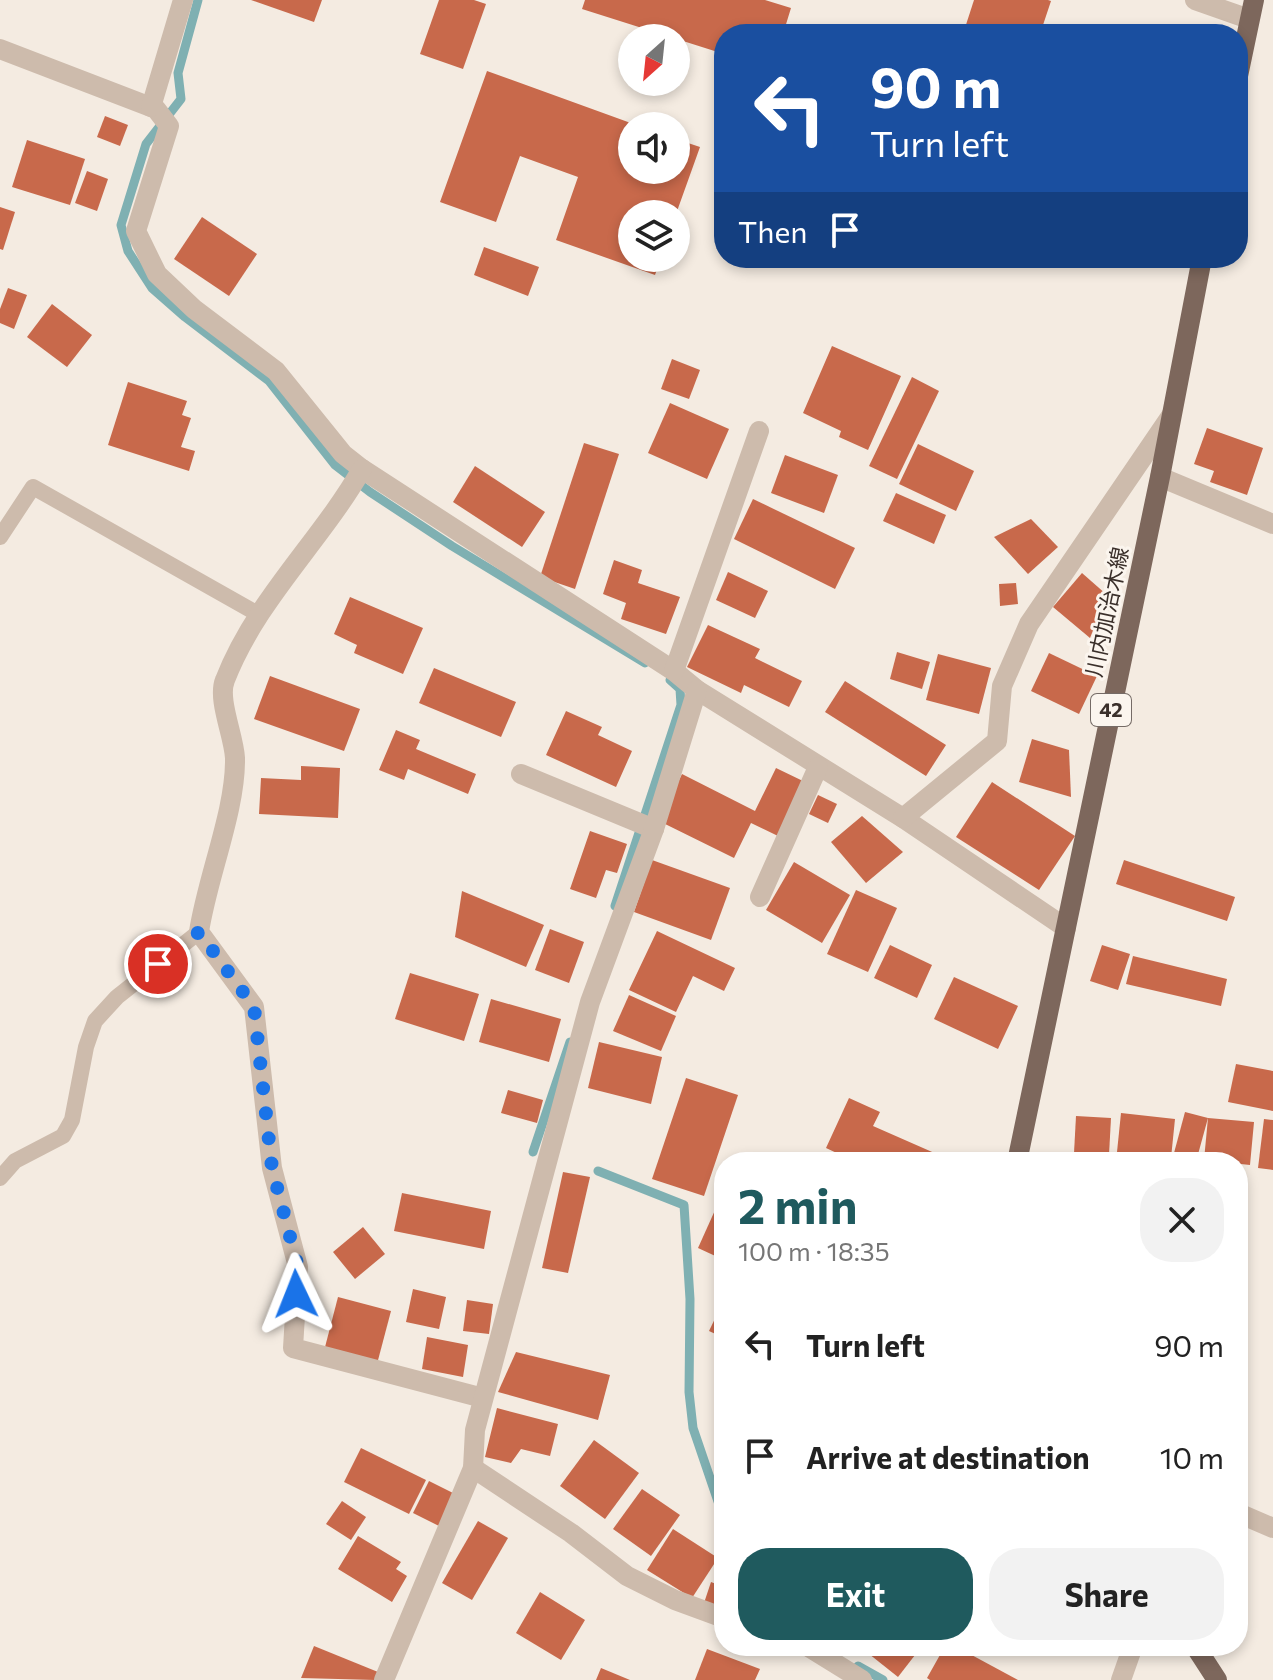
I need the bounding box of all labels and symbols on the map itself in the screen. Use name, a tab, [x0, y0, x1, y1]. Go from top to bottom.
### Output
north arrow	[618, 24, 690, 96]
street label: 川内加治木線	[1080, 545, 1133, 679]
road number: 42	[1091, 694, 1131, 726]
pin	[124, 930, 192, 998]
position arrow	[254, 1252, 338, 1336]

